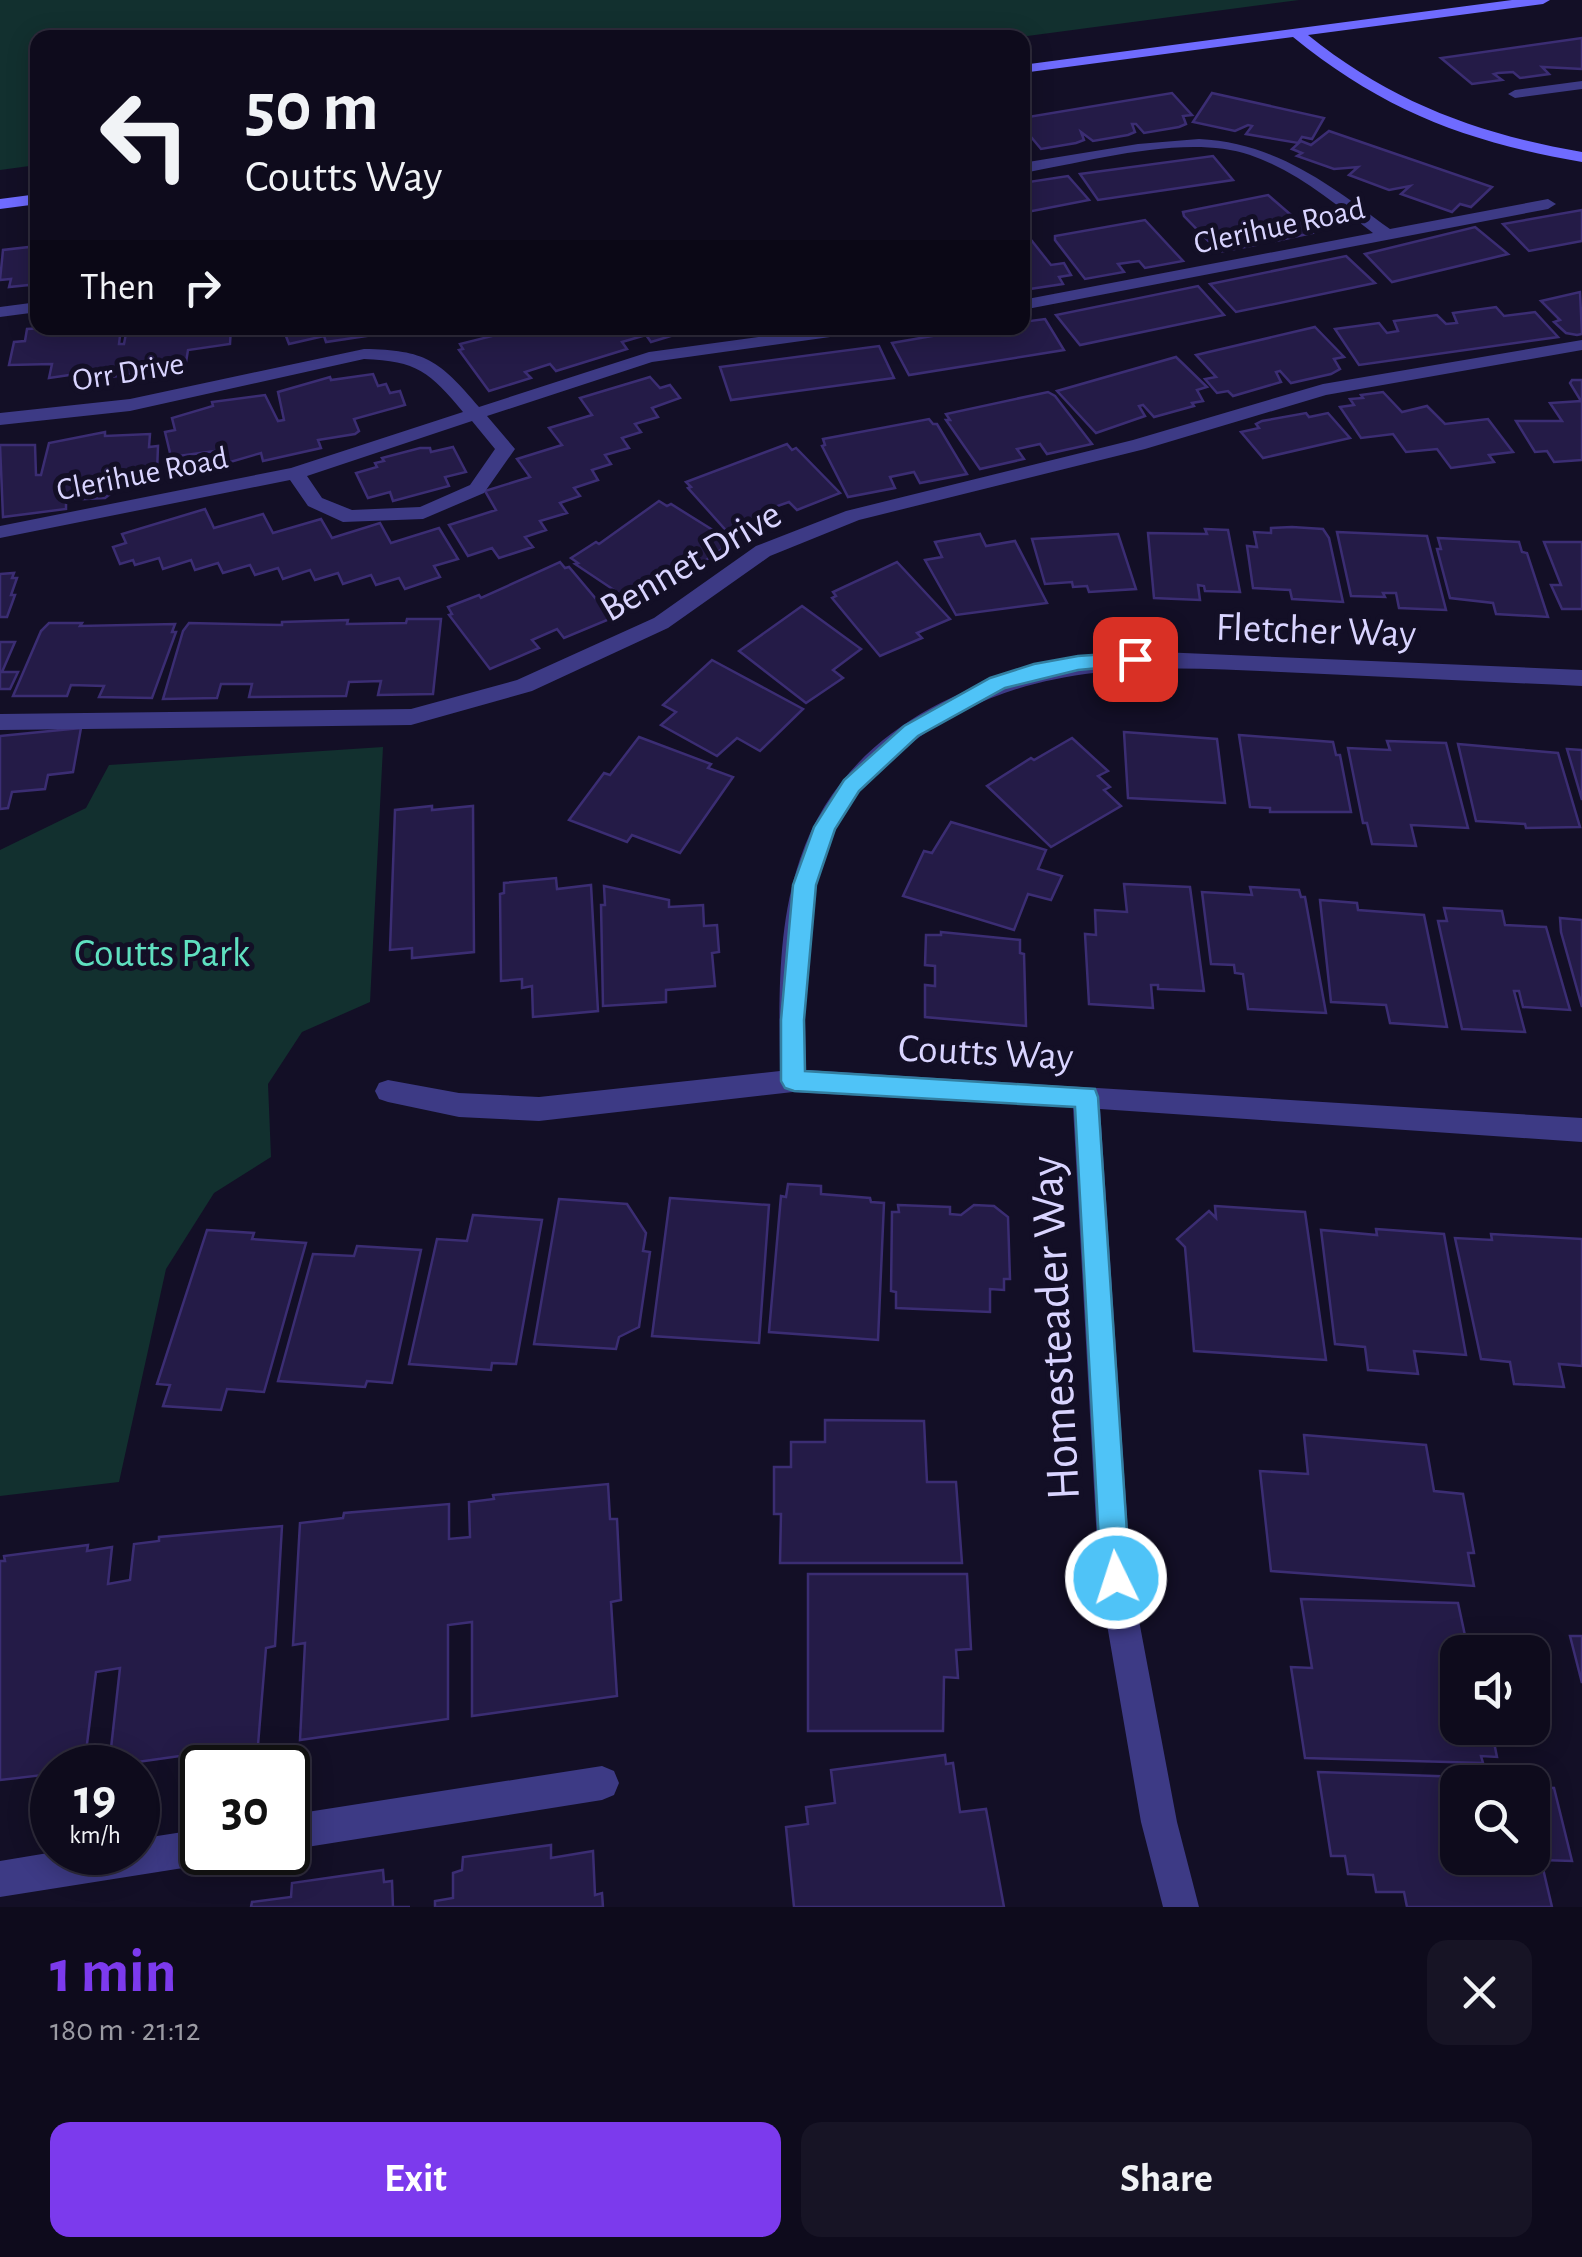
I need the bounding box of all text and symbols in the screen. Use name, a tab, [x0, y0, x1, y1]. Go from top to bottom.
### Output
icon: left	[80, 70, 210, 200]
text: 50 m	[245, 73, 379, 143]
text: Coutts Way	[245, 155, 443, 200]
street label: Clerihue Road	[1191, 192, 1368, 260]
icon: right	[175, 260, 230, 315]
text: Then	[80, 269, 155, 307]
street label: Orr Drive	[70, 347, 186, 397]
street label: Clerihue Road	[54, 442, 231, 506]
street label: Bennet Drive	[594, 494, 788, 629]
street label: Fletcher Way	[1215, 608, 1417, 654]
pin	[1093, 617, 1178, 702]
icon: arrive	[1108, 632, 1163, 687]
park label: Coutts Park	[74, 934, 250, 974]
street label: Coutts Way	[897, 1028, 1075, 1078]
street label: Homesteader Way	[1023, 1154, 1089, 1501]
position arrow	[1064, 1526, 1168, 1630]
map controls	[1440, 1635, 1550, 1875]
button: sound	[1440, 1635, 1550, 1745]
speed limit sign: 30	[180, 1745, 310, 1875]
button: search	[1440, 1765, 1550, 1875]
text: 19	[74, 1773, 116, 1823]
text: km/h	[69, 1823, 121, 1848]
button: close	[1427, 1940, 1532, 2045]
text: 1 min	[50, 1943, 176, 2003]
text: 180 m · 21:12	[50, 2014, 200, 2046]
button: Exit	[50, 2122, 781, 2237]
button: Share	[801, 2122, 1532, 2237]

